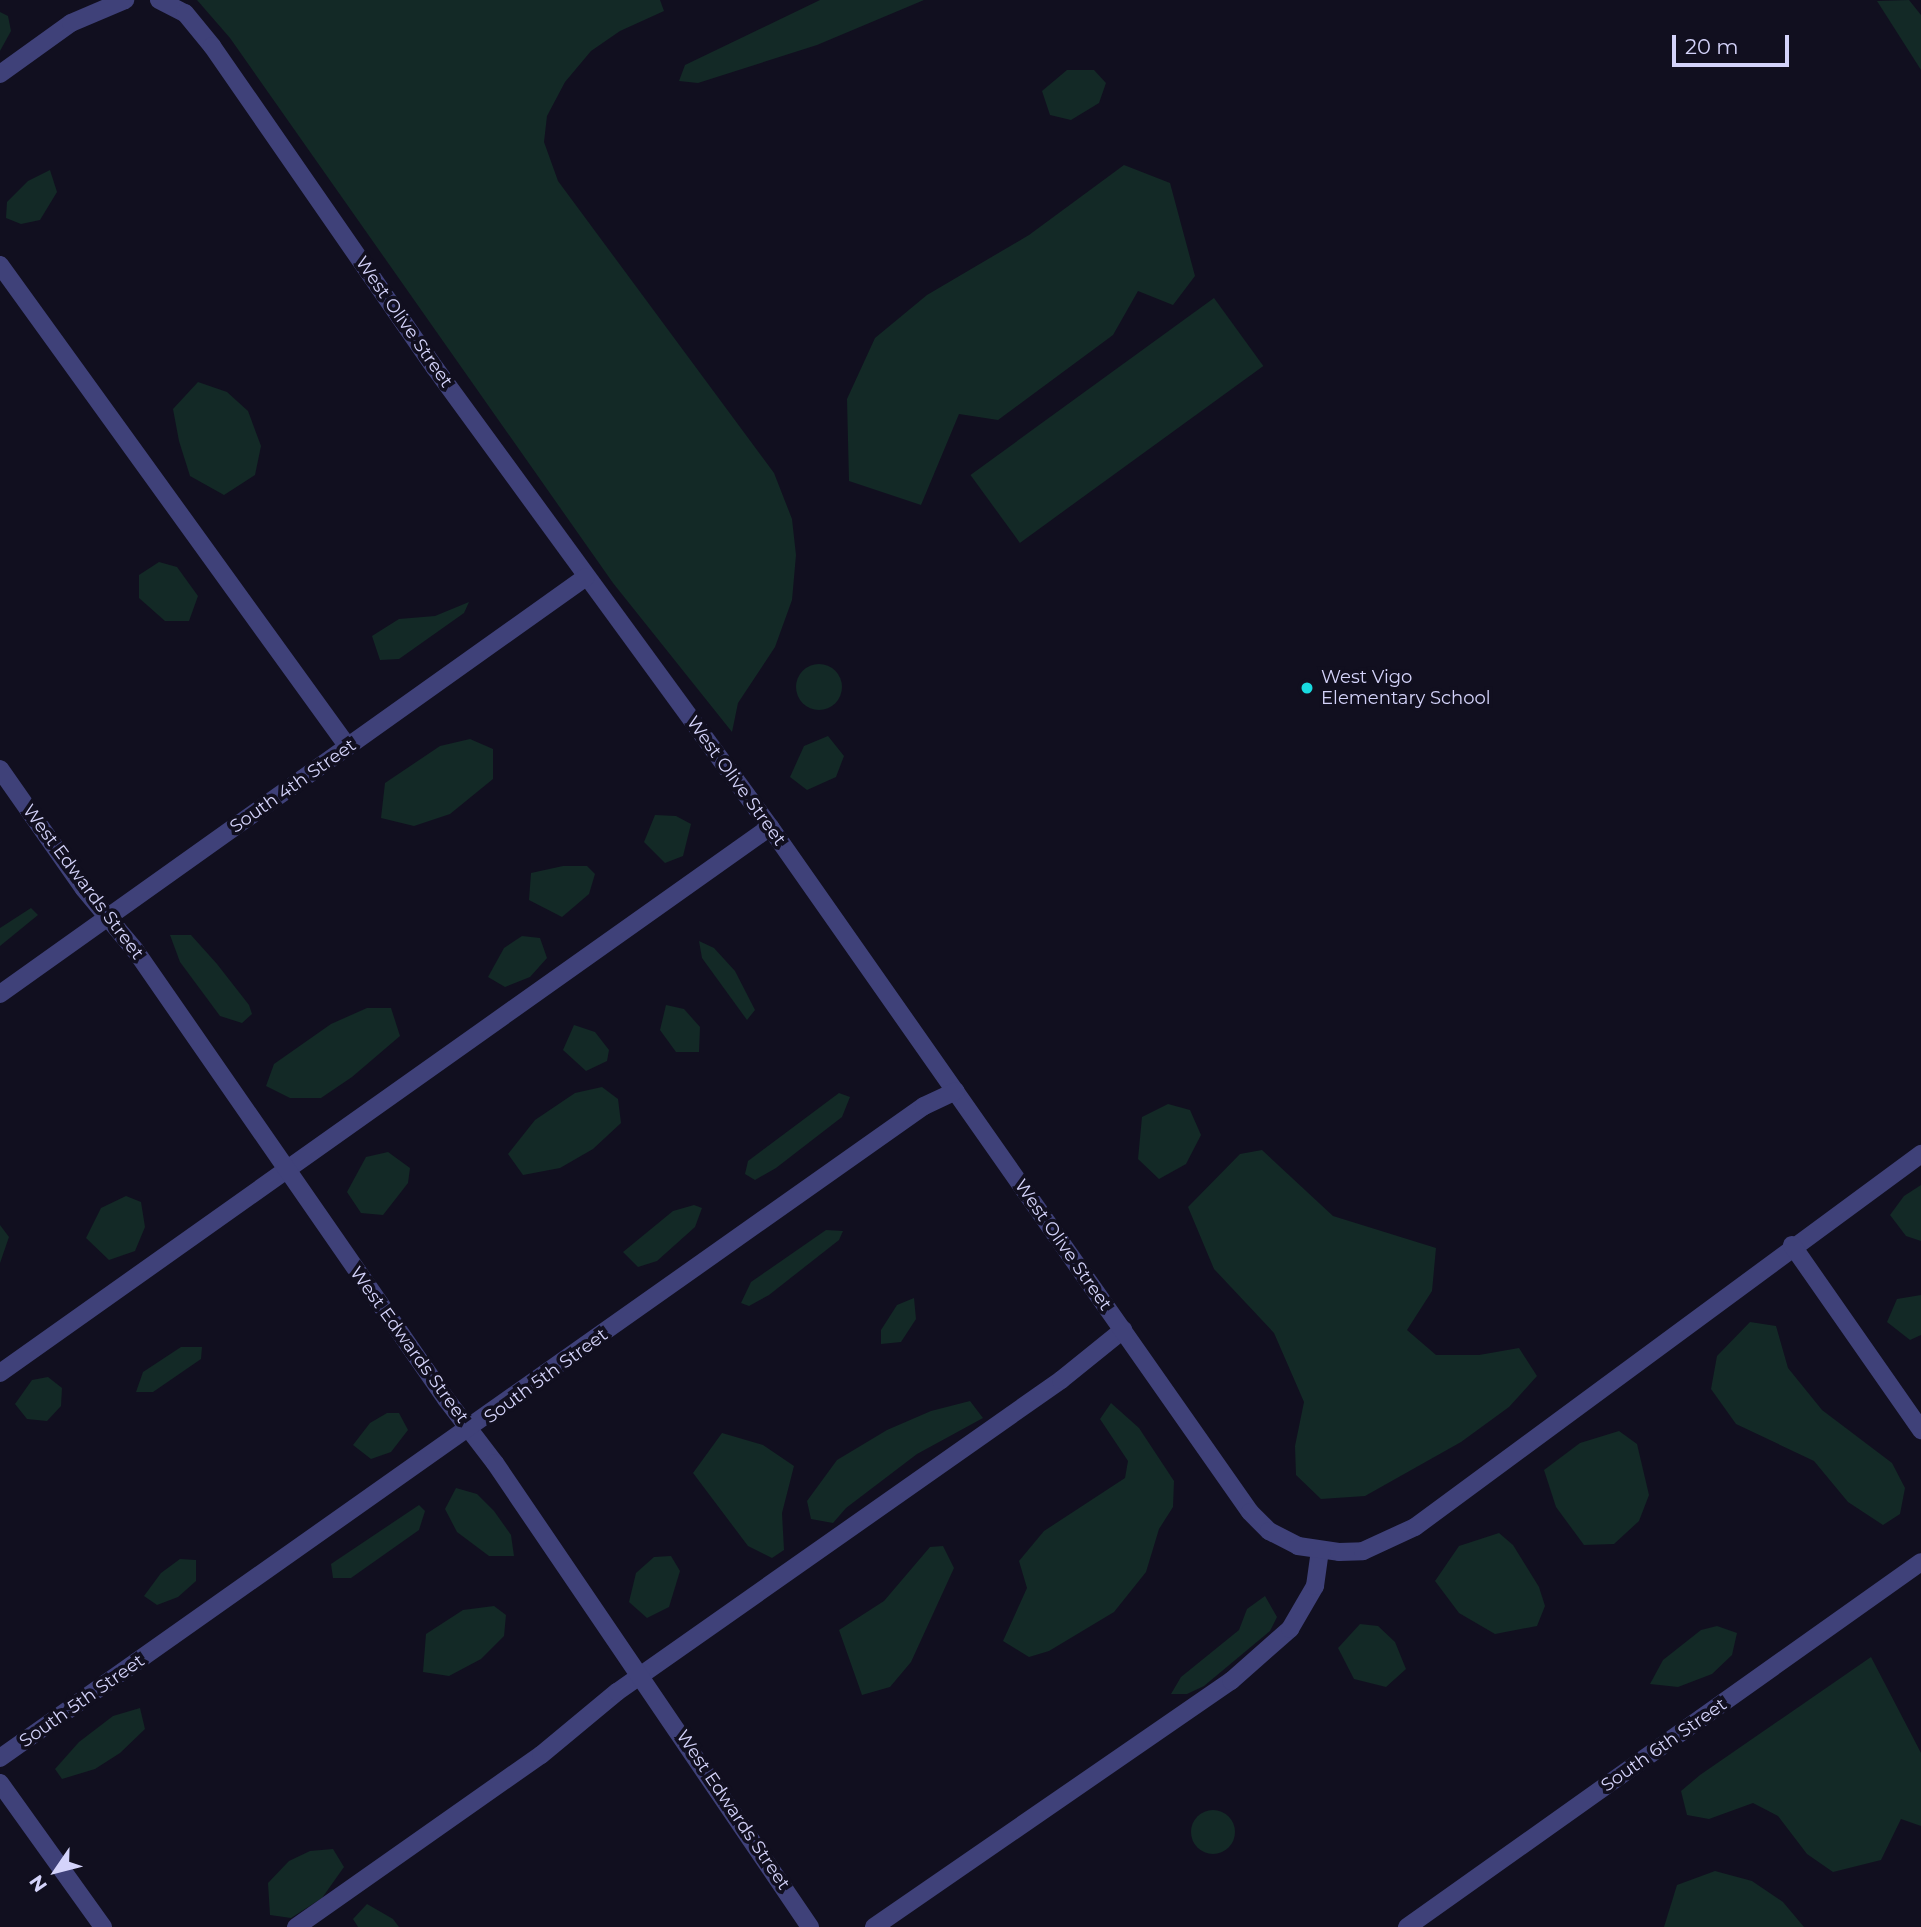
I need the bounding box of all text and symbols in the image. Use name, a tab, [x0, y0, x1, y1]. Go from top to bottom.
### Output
scale bar	[1676, 21, 1793, 65]
text: 20 m	[1685, 34, 1739, 59]
street label: West Olive Street	[351, 252, 457, 392]
place label: West Vigo Elementary School	[1321, 667, 1491, 710]
marker: West Vigo Elementary School	[1299, 680, 1315, 696]
street label: West Olive Street	[682, 712, 790, 850]
street label: South 4th Street	[226, 734, 360, 838]
street label: West Edwards Street	[18, 800, 148, 964]
street label: West Olive Street	[1010, 1175, 1116, 1315]
street label: West Edwards Street	[345, 1263, 473, 1427]
street label: South 5th Street	[480, 1324, 612, 1428]
street label: South 5th Street	[15, 1650, 149, 1752]
street label: South 6th Street	[1597, 1694, 1731, 1796]
street label: West Edwards Street	[671, 1726, 795, 1894]
north arrow	[21, 1836, 91, 1906]
text: N	[25, 1870, 52, 1896]

